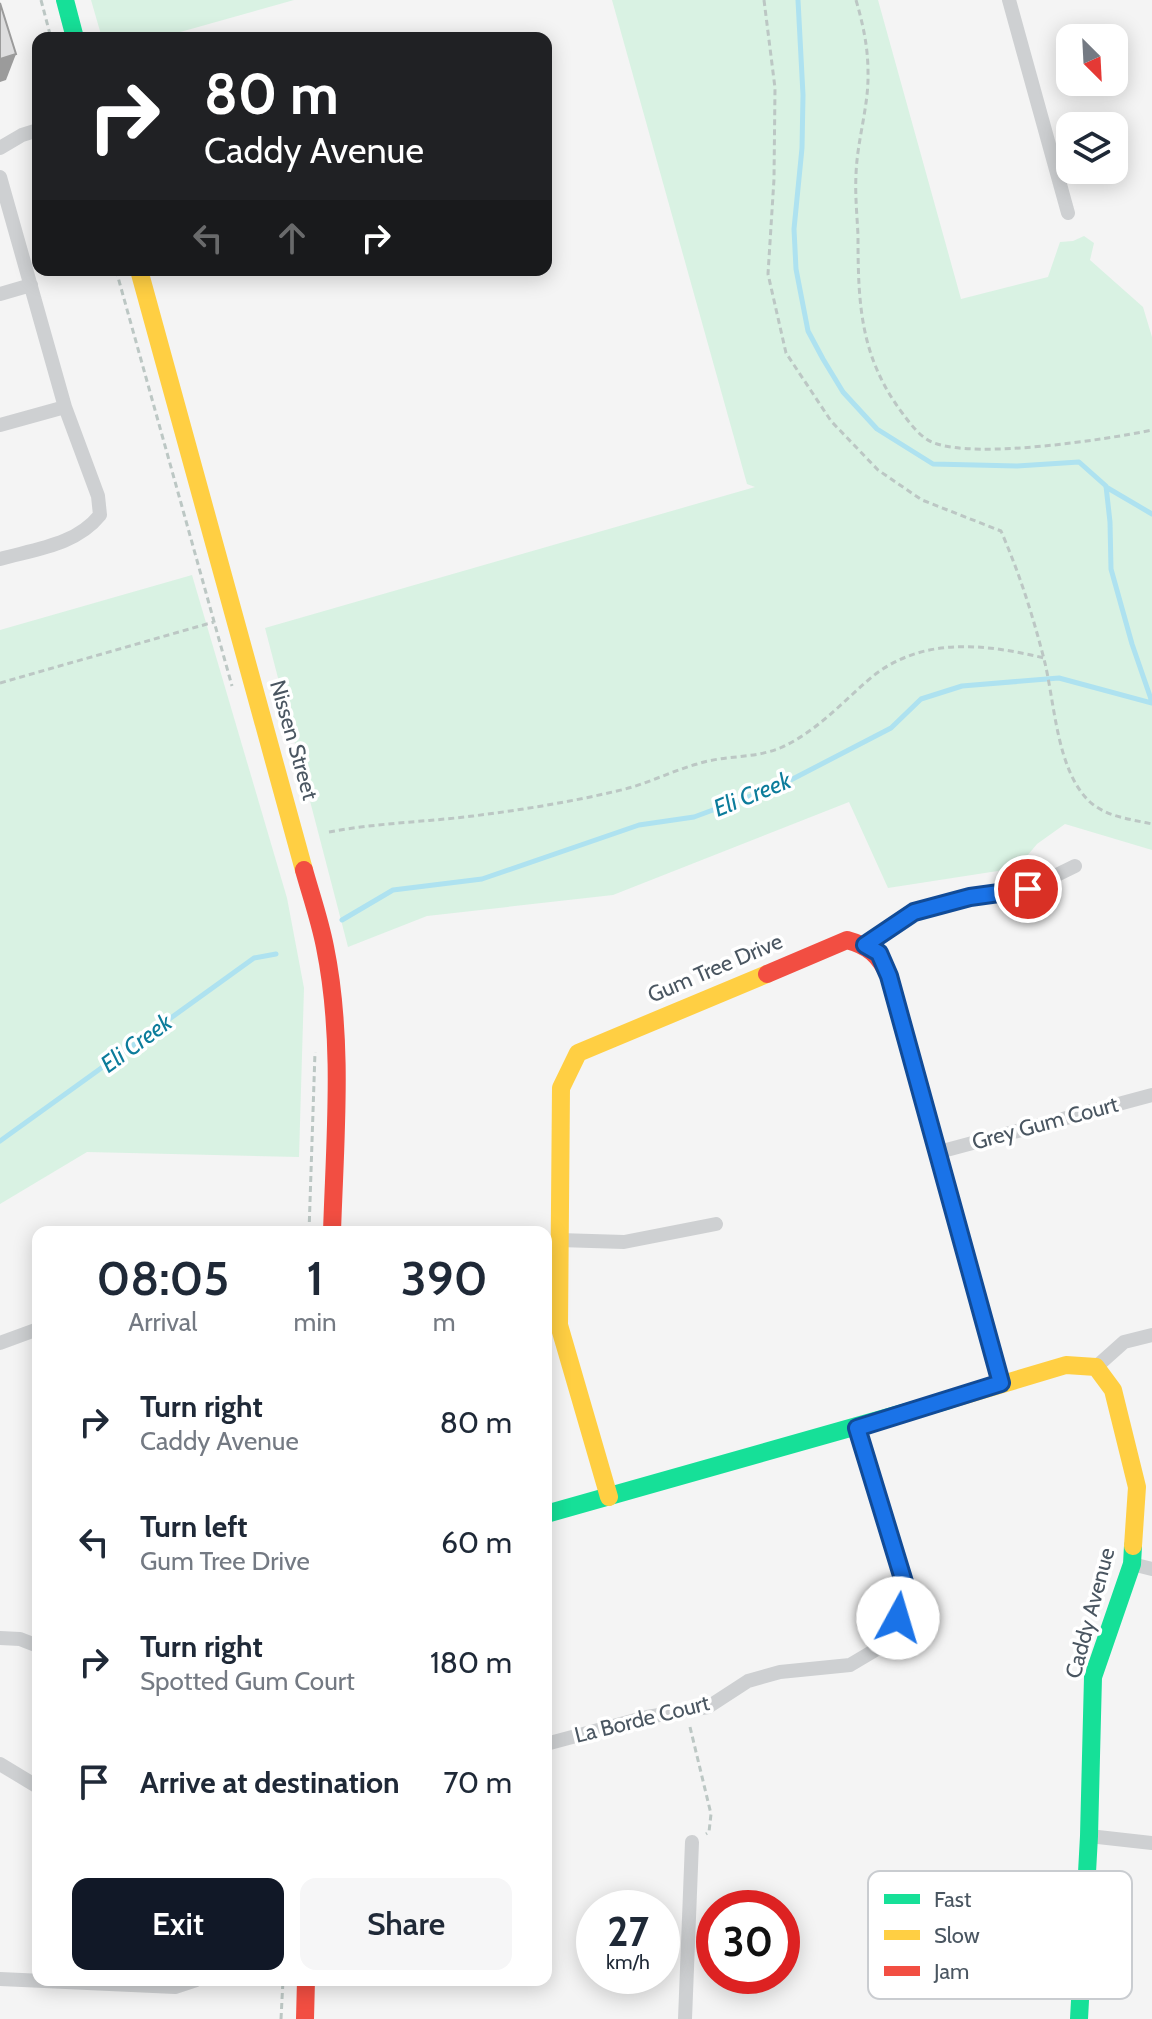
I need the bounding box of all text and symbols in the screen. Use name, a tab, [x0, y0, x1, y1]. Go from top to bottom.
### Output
north arrow	[1056, 24, 1128, 96]
map controls	[1056, 24, 1128, 184]
text: 80 m	[204, 60, 339, 128]
icon: right	[72, 64, 176, 168]
button: layers	[1056, 112, 1128, 184]
text: Caddy Avenue	[204, 128, 424, 172]
icon: left	[186, 216, 230, 260]
icon: ahead	[270, 216, 314, 260]
icon: right	[354, 216, 398, 260]
street label: Nissen Street	[264, 677, 324, 804]
water label: Eli Creek	[709, 765, 796, 823]
pin	[994, 855, 1062, 923]
icon: arrive	[1006, 867, 1050, 911]
street label: Gum Tree Drive	[644, 928, 786, 1008]
water label: Eli Creek	[95, 1007, 178, 1079]
street label: Grey Gum Court	[969, 1090, 1122, 1155]
text: 08:05	[96, 1249, 229, 1307]
text: 1	[307, 1249, 324, 1307]
text: 390	[401, 1249, 488, 1307]
text: Arrival	[128, 1306, 197, 1338]
text: min	[294, 1306, 336, 1338]
text: m	[433, 1306, 456, 1338]
text: Turn right	[140, 1388, 263, 1425]
icon: right	[72, 1400, 116, 1444]
text: 80 m	[440, 1404, 512, 1441]
text: Caddy Avenue	[140, 1425, 299, 1457]
text: Turn left	[140, 1508, 248, 1545]
icon: left	[72, 1520, 116, 1564]
text: 60 m	[441, 1524, 512, 1561]
text: Gum Tree Drive	[140, 1545, 310, 1577]
street label: Caddy Avenue	[1060, 1545, 1120, 1681]
position arrow	[856, 1576, 940, 1660]
text: Turn right	[140, 1628, 263, 1665]
icon: right	[72, 1640, 116, 1684]
text: 180 m	[430, 1644, 512, 1681]
text: Spotted Gum Court	[140, 1665, 355, 1697]
street label: La Borde Court	[572, 1689, 713, 1749]
icon: arrive	[72, 1760, 116, 1804]
text: Arrive at destination	[140, 1764, 400, 1801]
text: 70 m	[443, 1764, 512, 1801]
legend	[868, 1871, 1132, 1999]
button: Exit	[72, 1878, 284, 1970]
button: Share	[300, 1878, 512, 1970]
text: Fast	[934, 1886, 972, 1913]
speed limit sign: 30	[696, 1890, 800, 1994]
text: 27	[607, 1907, 649, 1956]
text: Slow	[934, 1922, 980, 1949]
text: km/h	[606, 1950, 650, 1974]
text: Jam	[933, 1958, 969, 1985]

